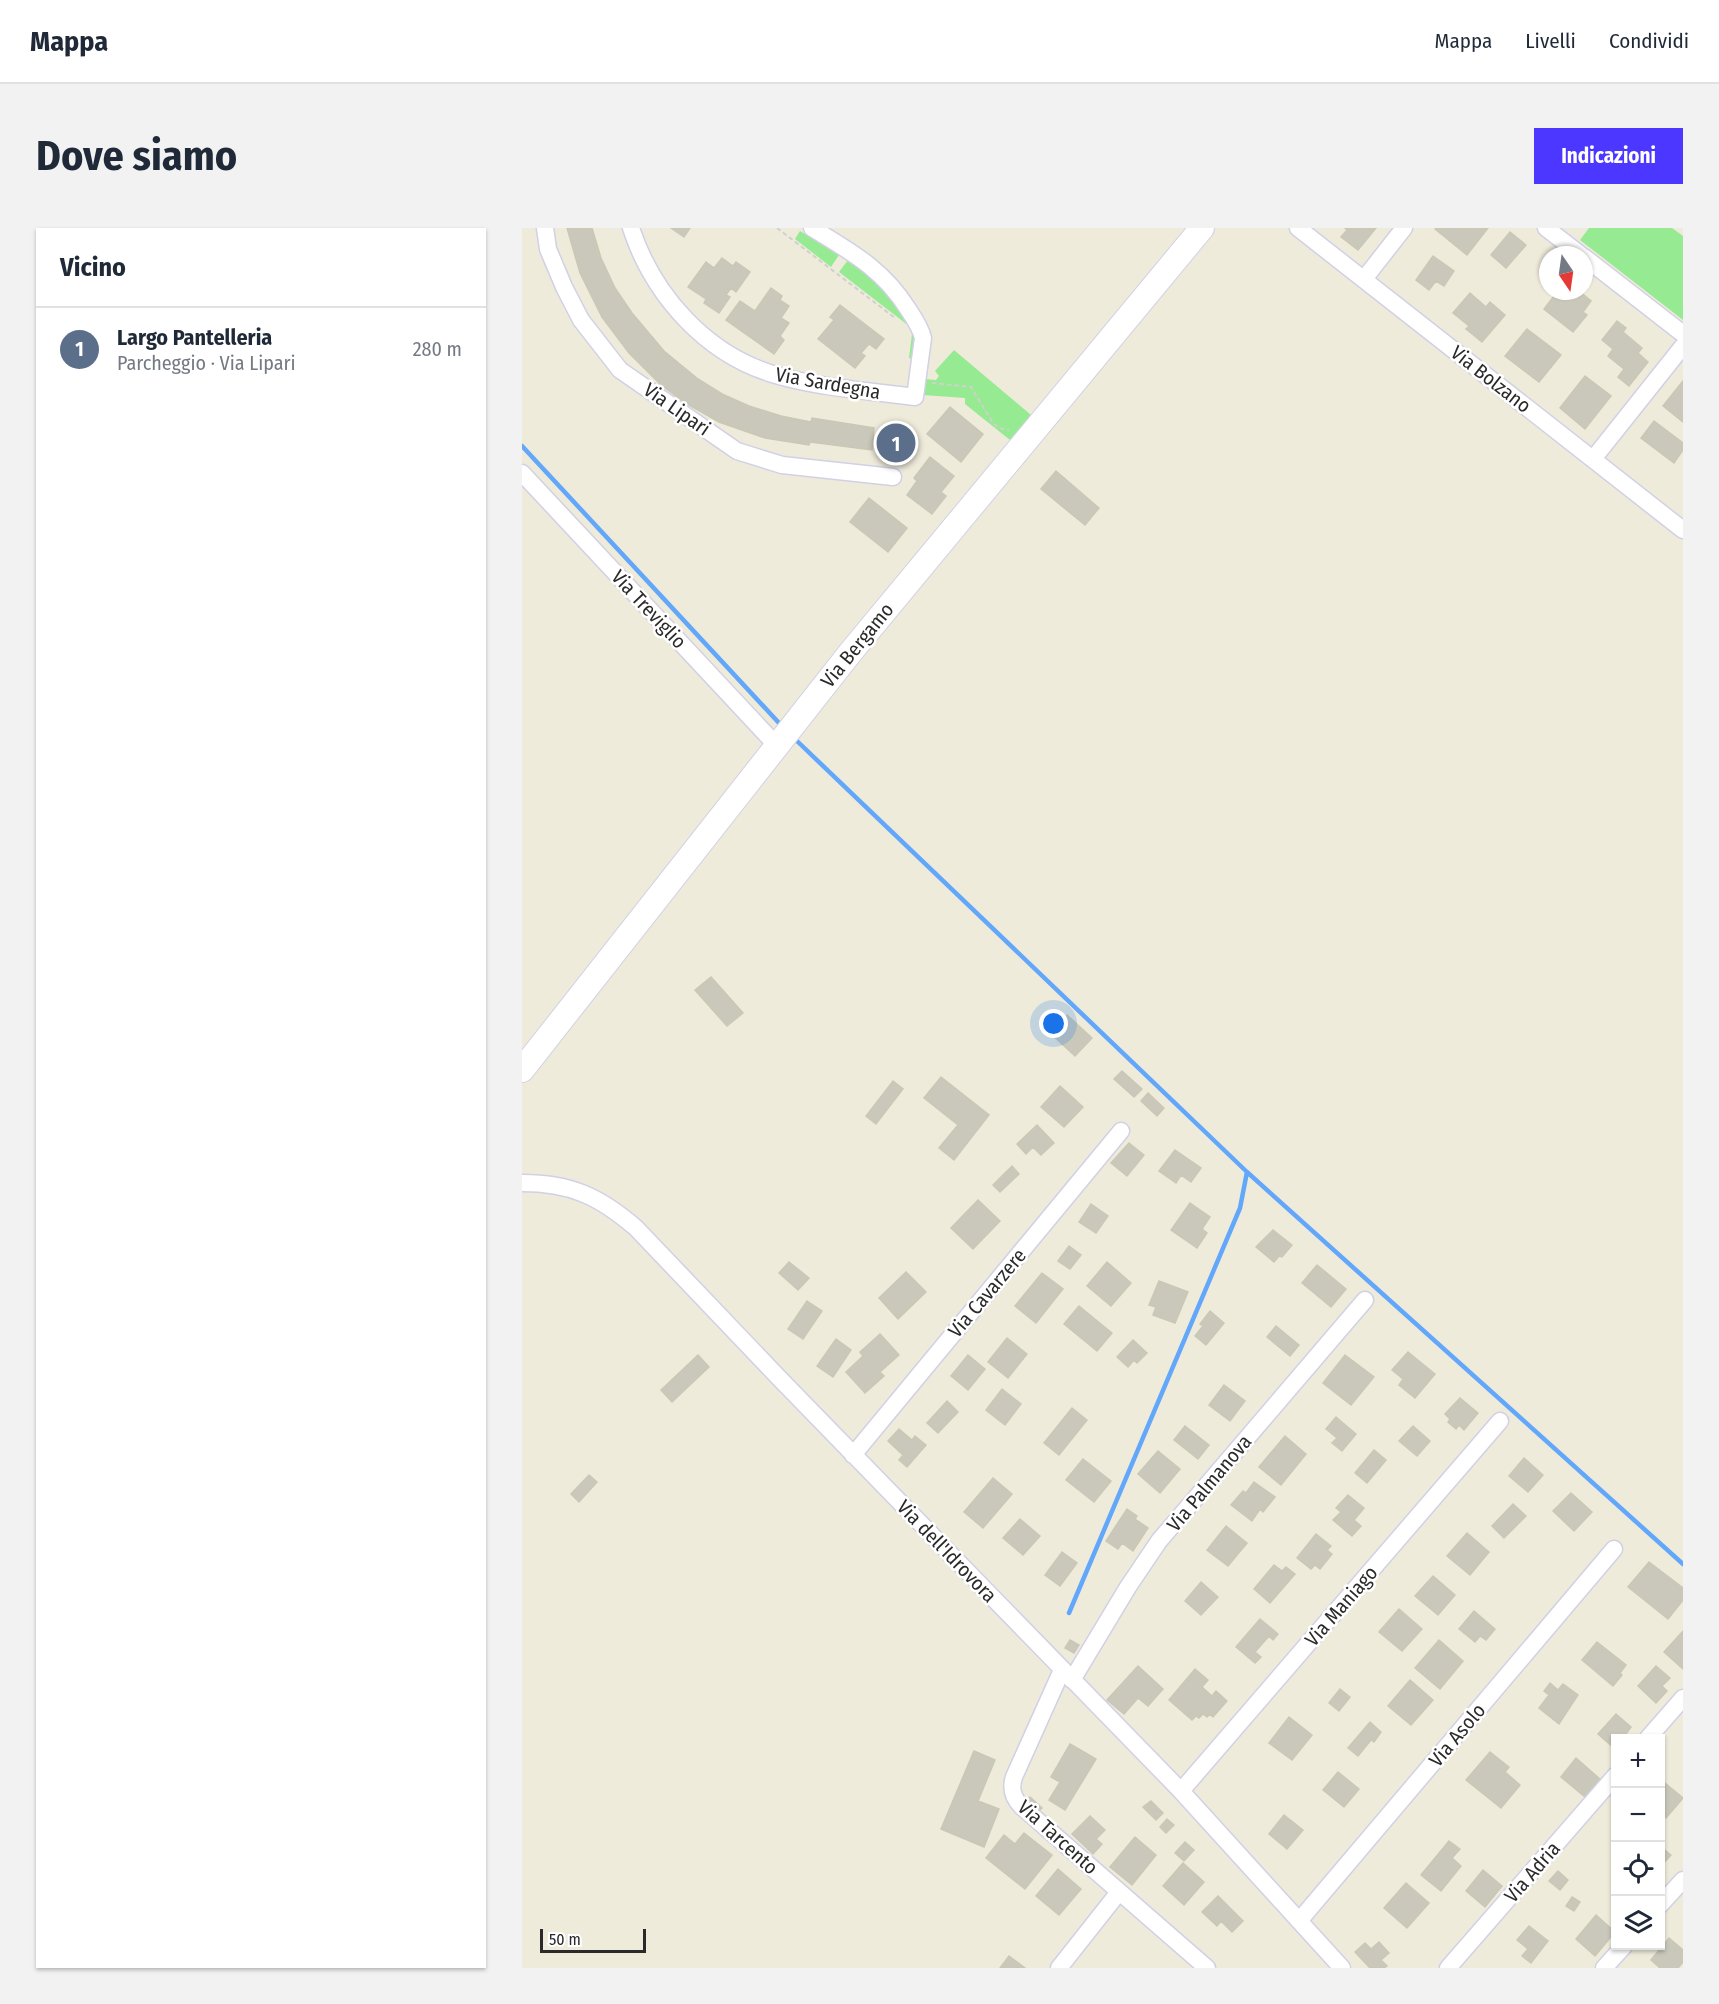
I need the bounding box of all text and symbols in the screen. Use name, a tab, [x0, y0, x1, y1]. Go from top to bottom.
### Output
text: Mappa	[30, 25, 108, 58]
text: Mappa	[1435, 28, 1492, 54]
text: Livelli	[1525, 28, 1576, 54]
text: Condividi	[1609, 28, 1689, 54]
button: Indicazioni	[1534, 128, 1683, 184]
text: Dove siamo	[36, 131, 237, 181]
north arrow	[1539, 246, 1593, 300]
text: Vicino	[60, 252, 126, 283]
text: Largo Pantelleria	[117, 324, 272, 351]
text: 1	[75, 337, 84, 361]
text: 280 m	[413, 337, 462, 361]
street label: Via Bolzano	[1446, 340, 1536, 418]
text: Parcheggio · Via Lipari	[117, 351, 296, 375]
street label: Via Sardegna	[774, 362, 882, 404]
street label: Via Lipari	[639, 377, 715, 441]
pin: 1	[876, 420, 916, 466]
street label: Via Treviglio	[607, 565, 691, 653]
street label: Via Bergamo	[816, 598, 898, 692]
your location	[1039, 1009, 1068, 1038]
street label: Via Cavarzere	[943, 1244, 1031, 1342]
street label: Via Palmanova	[1162, 1430, 1256, 1536]
street label: Via dell'Idrovora	[892, 1495, 1002, 1607]
street label: Via Maniago	[1300, 1561, 1382, 1651]
street label: Via Asolo	[1424, 1699, 1490, 1771]
map controls	[1611, 1734, 1665, 1950]
button: +	[1611, 1734, 1665, 1788]
button: −	[1611, 1788, 1665, 1842]
street label: Via Tarcento	[1013, 1795, 1103, 1879]
street label: Via Adria	[1499, 1837, 1565, 1907]
button: locate	[1611, 1842, 1665, 1896]
button: layers	[1611, 1896, 1665, 1950]
scale bar	[540, 1926, 646, 1954]
text: 50 m	[549, 1930, 581, 1949]

